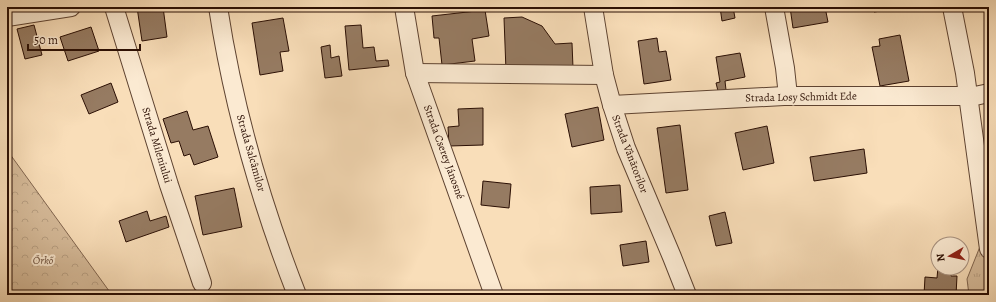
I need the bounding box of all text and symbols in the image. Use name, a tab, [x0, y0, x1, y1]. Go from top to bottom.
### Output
scale bar	[28, 26, 140, 52]
text: 50 m	[34, 32, 58, 48]
street label: Strada Losy Schmidt Ede	[745, 89, 857, 105]
street label: Strada Cserey Jánosné	[420, 103, 468, 201]
street label: Strada Mileniului	[138, 105, 176, 185]
street label: Strada Salcâmilor	[233, 113, 269, 193]
street label: Strada Vânătorilor	[608, 113, 652, 195]
north arrow	[930, 236, 970, 276]
text: N	[933, 252, 949, 263]
park label: Őrkő	[33, 253, 54, 268]

